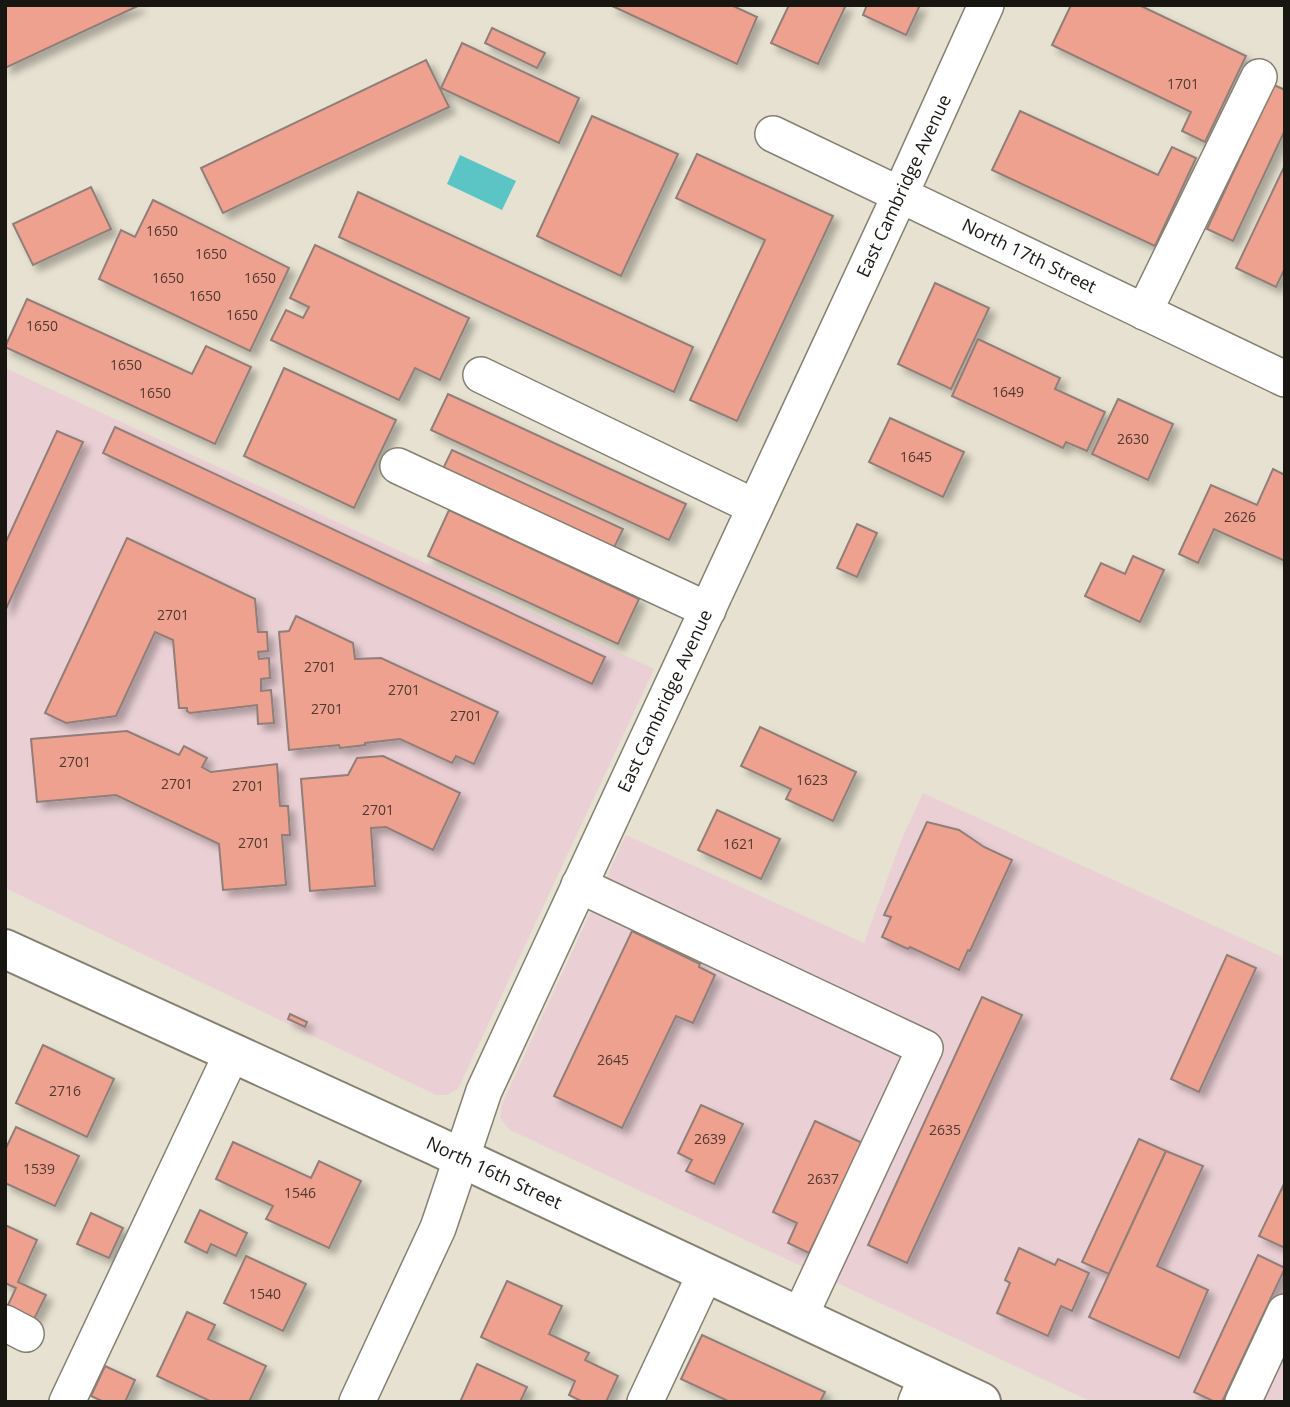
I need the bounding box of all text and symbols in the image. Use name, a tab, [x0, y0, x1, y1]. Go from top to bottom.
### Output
house number: 1701	[1167, 74, 1199, 93]
street label: East Cambridge Avenue	[850, 90, 956, 281]
street label: North 17th Street	[958, 212, 1101, 298]
house number: 1650	[146, 221, 178, 240]
house number: 1650	[195, 244, 227, 263]
house number: 1650	[152, 268, 184, 287]
house number: 1650	[244, 268, 276, 287]
house number: 1650	[189, 286, 221, 305]
house number: 1650	[226, 305, 258, 324]
house number: 1650	[26, 316, 58, 335]
house number: 1650	[110, 355, 142, 374]
house number: 1649	[992, 382, 1024, 401]
house number: 1650	[139, 383, 171, 402]
house number: 2630	[1117, 429, 1149, 448]
house number: 1645	[900, 447, 932, 466]
house number: 2626	[1224, 507, 1256, 526]
house number: 2701	[157, 605, 189, 624]
street label: East Cambridge Avenue	[611, 605, 717, 796]
house number: 2701	[304, 657, 336, 676]
house number: 2701	[388, 680, 420, 699]
house number: 2701	[311, 699, 343, 718]
house number: 2701	[450, 706, 482, 725]
house number: 2701	[59, 752, 91, 771]
house number: 1623	[796, 770, 828, 789]
house number: 2701	[161, 774, 193, 793]
house number: 2701	[232, 776, 264, 795]
house number: 2701	[362, 800, 394, 819]
house number: 2701	[238, 833, 270, 852]
house number: 1621	[723, 834, 755, 853]
house number: 2645	[597, 1050, 629, 1069]
house number: 2716	[49, 1081, 81, 1100]
house number: 2635	[929, 1120, 961, 1139]
house number: 2639	[694, 1129, 726, 1148]
street label: North 16th Street	[423, 1130, 566, 1214]
house number: 1539	[23, 1159, 55, 1178]
house number: 2637	[807, 1169, 839, 1188]
house number: 1546	[284, 1183, 316, 1202]
house number: 1540	[249, 1284, 281, 1303]

